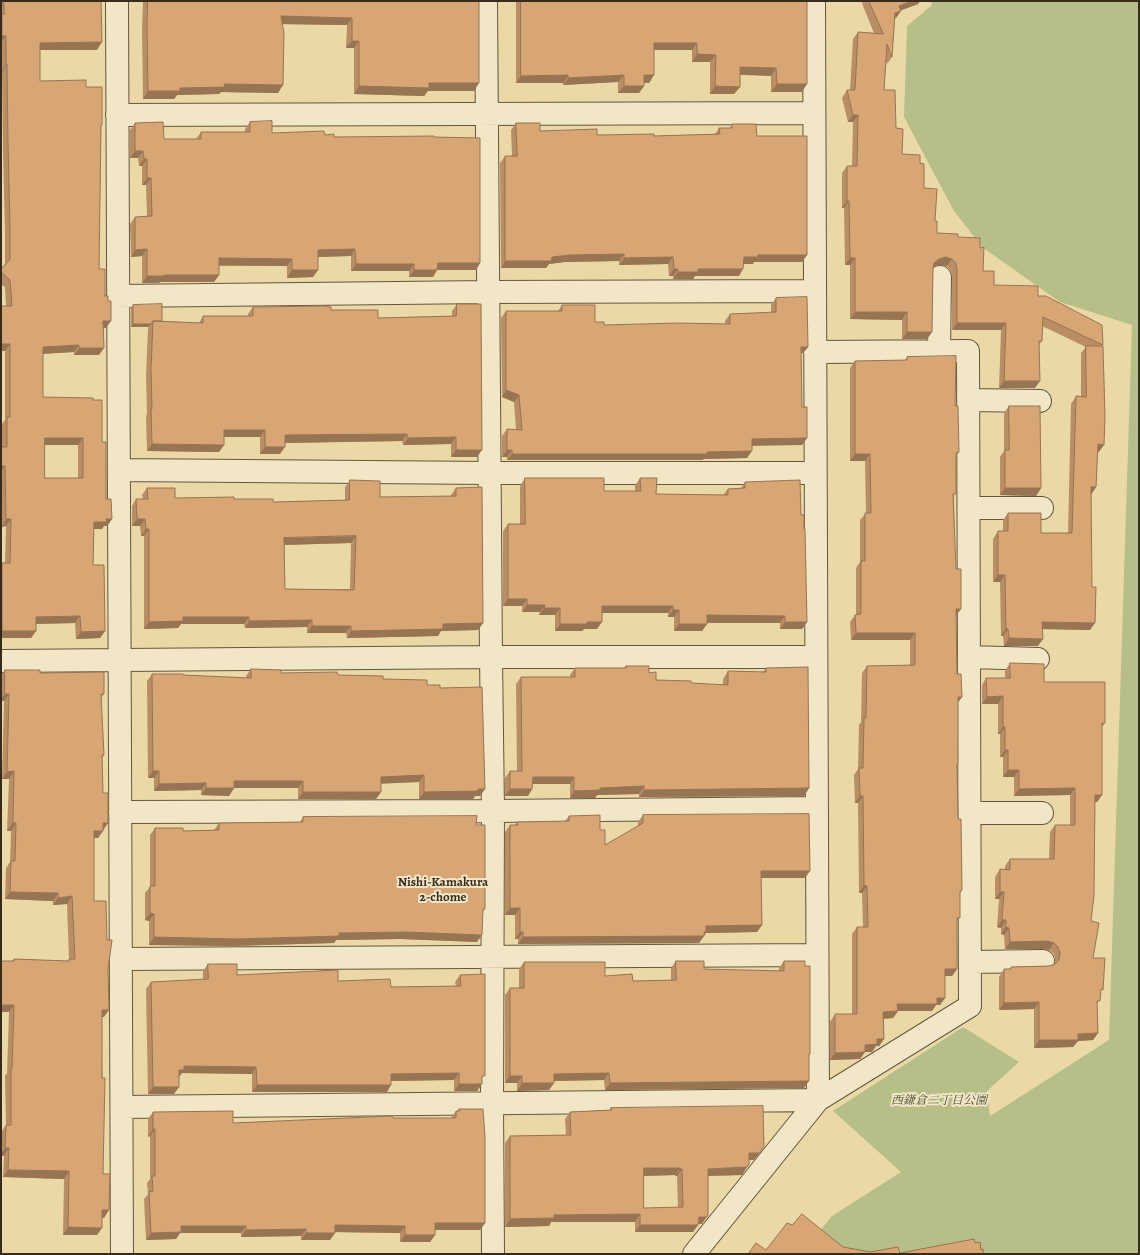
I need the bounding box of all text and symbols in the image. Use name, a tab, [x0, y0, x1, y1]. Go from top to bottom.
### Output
district label: Nishi-Kamakura 2-chome	[398, 875, 488, 906]
park label: 西鎌倉二丁目公園	[891, 1094, 987, 1108]

